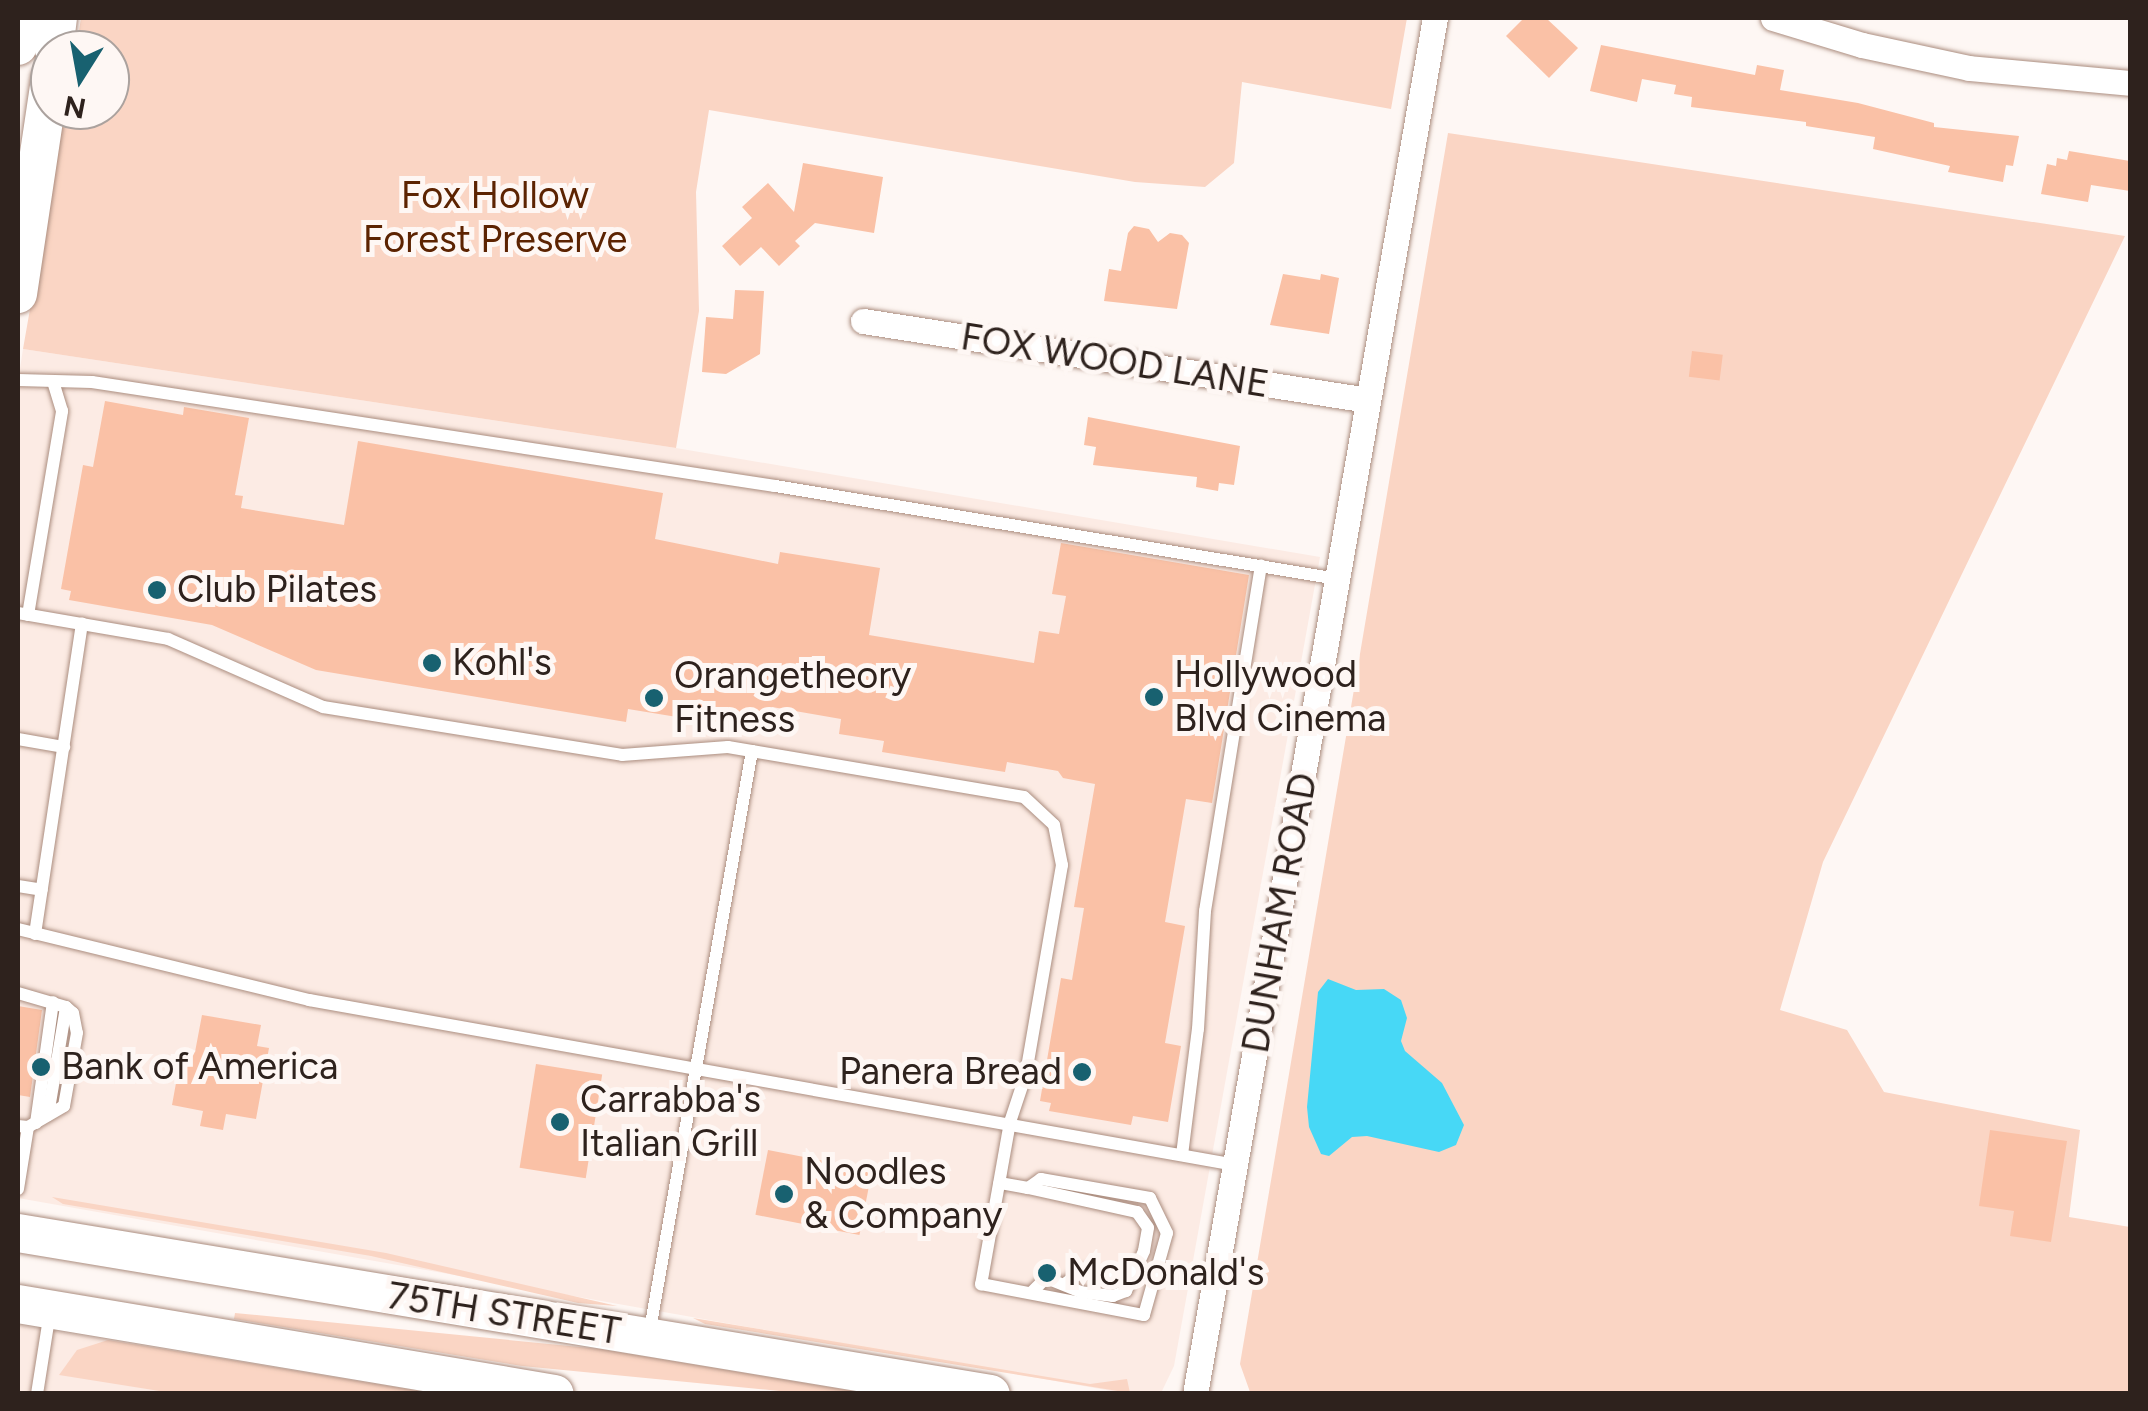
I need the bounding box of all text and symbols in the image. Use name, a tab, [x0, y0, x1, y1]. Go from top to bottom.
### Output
north arrow	[30, 30, 130, 130]
text: N	[61, 89, 89, 126]
park label: Fox Hollow Forest Preserve	[363, 173, 627, 262]
street label: FOX WOOD LANE	[958, 314, 1272, 408]
place label: Club Pilates	[177, 567, 377, 613]
marker: Club Pilates	[146, 579, 168, 601]
place label: Kohl's	[452, 640, 552, 686]
marker: Kohl's	[421, 652, 443, 674]
place label: Hollywood Blvd Cinema	[1174, 652, 1386, 742]
place label: Orangetheory Fitness	[674, 653, 911, 742]
marker: Hollywood Blvd Cinema	[1143, 686, 1165, 708]
marker: Orangetheory Fitness	[643, 687, 665, 709]
street label: DUNHAM ROAD	[1233, 770, 1327, 1056]
place label: Bank of America	[61, 1044, 338, 1090]
place label: Panera Bread	[839, 1049, 1062, 1095]
marker: Bank of America	[30, 1056, 52, 1078]
marker: Panera Bread	[1071, 1061, 1093, 1083]
place label: Carrabba's Italian Grill	[580, 1077, 761, 1166]
marker: Carrabba's Italian Grill	[549, 1111, 571, 1133]
place label: Noodles & Company	[804, 1149, 1002, 1238]
marker: Noodles & Company	[773, 1183, 795, 1205]
place label: McDonald's	[1067, 1250, 1264, 1296]
marker: McDonald's	[1036, 1262, 1058, 1284]
street label: 75TH STREET	[384, 1273, 624, 1355]

